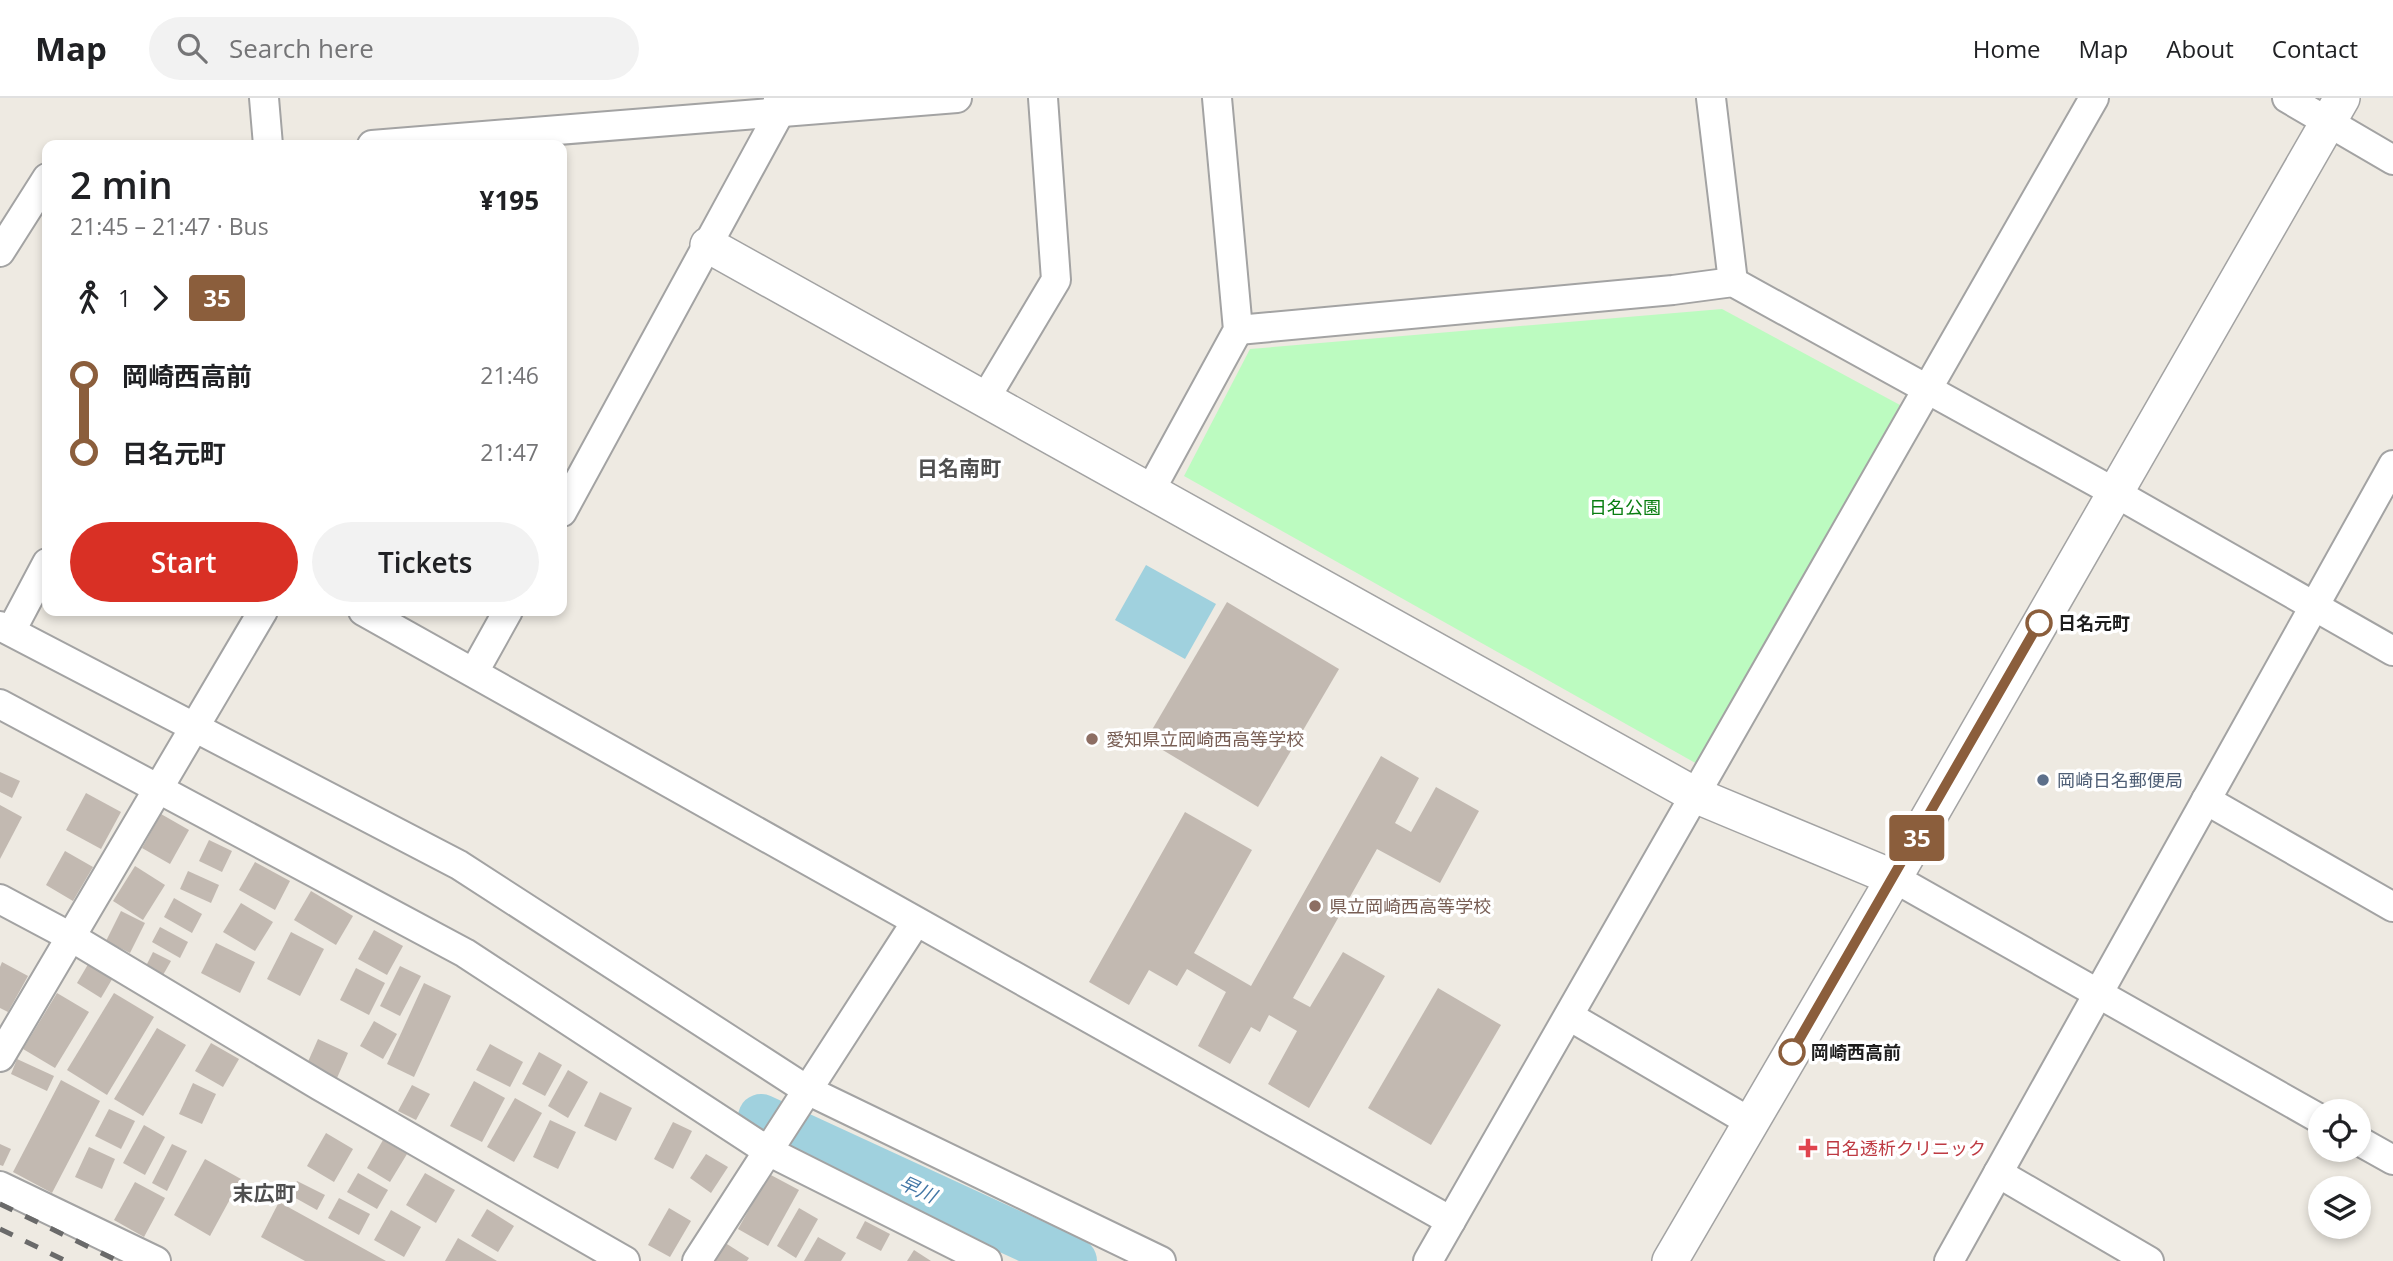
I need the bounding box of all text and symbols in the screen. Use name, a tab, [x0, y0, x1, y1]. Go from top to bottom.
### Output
search box	[149, 17, 639, 80]
text: Map	[35, 26, 107, 71]
icon: search	[173, 29, 211, 67]
text: Search here	[229, 30, 374, 66]
text: Home	[1973, 32, 2041, 65]
text: Map	[2079, 32, 2128, 65]
text: About	[2166, 32, 2234, 65]
text: Contact	[2272, 32, 2358, 65]
text: 2 min	[70, 158, 173, 210]
text: ¥195	[480, 182, 539, 218]
text: 21:45 – 21:47 · Bus	[70, 210, 269, 242]
icon: walk	[70, 279, 108, 317]
icon: forward	[141, 279, 179, 317]
text: 35	[203, 281, 231, 314]
text: 1	[118, 282, 131, 314]
text: 岡崎西高前	[122, 358, 252, 394]
text: 21:46	[480, 359, 539, 391]
text: 日名元町	[122, 435, 226, 471]
text: 21:47	[480, 436, 539, 468]
district label: 日名南町	[917, 454, 1001, 482]
park label: 日名公園	[1589, 495, 1661, 519]
button: Start	[70, 522, 298, 602]
button: Tickets	[312, 522, 539, 602]
marker: 日名元町	[2026, 610, 2052, 636]
place label: 日名元町	[2058, 611, 2130, 635]
place label: 愛知県立岡崎西高等学校	[1106, 727, 1304, 751]
marker: 愛知県立岡崎西高等学校	[1084, 731, 1100, 747]
place label: 岡崎日名郵便局	[2057, 768, 2183, 792]
marker: 岡崎日名郵便局	[2035, 772, 2051, 788]
line badge: 35	[1885, 815, 1948, 861]
text: 35	[1903, 821, 1931, 854]
place label: 県立岡崎西高等学校	[1329, 894, 1491, 918]
marker: 県立岡崎西高等学校	[1307, 898, 1323, 914]
marker: 岡崎西高前	[1779, 1039, 1805, 1065]
place label: 岡崎西高前	[1811, 1040, 1901, 1064]
map controls	[2308, 1099, 2371, 1239]
button: locate	[2308, 1099, 2371, 1162]
place label: 日名透析クリニック	[1824, 1136, 1986, 1160]
marker: 日名透析クリニック	[1798, 1138, 1818, 1158]
water label: 早川	[895, 1169, 943, 1210]
button: layers	[2308, 1176, 2371, 1239]
district label: 末広町	[233, 1179, 296, 1207]

